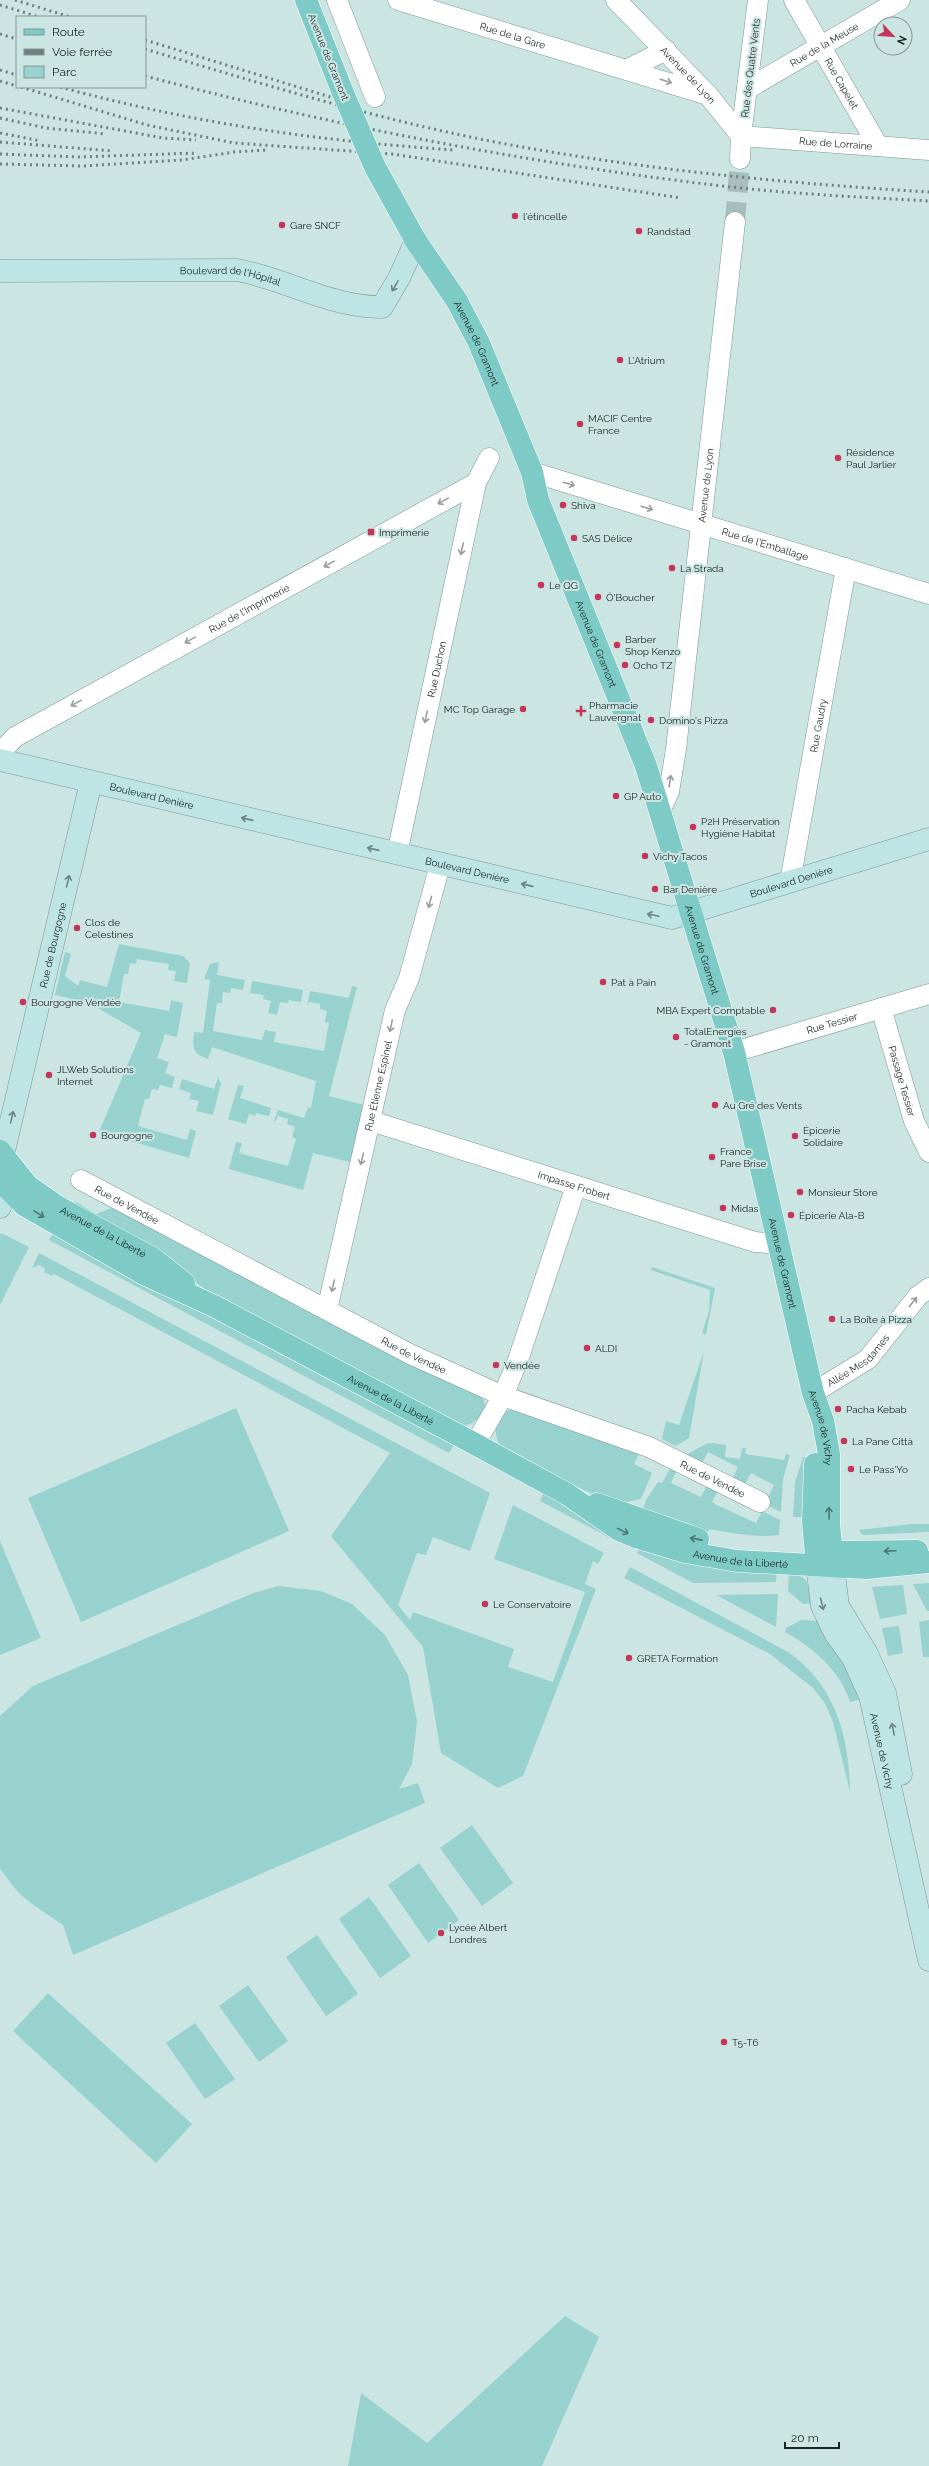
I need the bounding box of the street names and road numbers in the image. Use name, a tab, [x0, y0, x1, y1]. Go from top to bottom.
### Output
street label: Avenue de Gramont	[306, 12, 351, 103]
street label: Rue des Quatre Vents	[739, 18, 762, 118]
street label: Rue de la Gare	[478, 20, 547, 51]
street label: Rue de la Meuse	[788, 20, 861, 69]
street label: Avenue de Lyon	[658, 44, 718, 106]
street label: Rue Capelet	[822, 56, 861, 112]
street label: Rue de Lorraine	[799, 135, 873, 152]
street label: Boulevard de l'Hôpital	[180, 265, 282, 288]
street label: Avenue de Gramont	[452, 299, 501, 388]
street label: Avenue de Lyon	[696, 448, 716, 523]
street label: Rue de l'Emballage	[720, 526, 810, 563]
street label: Rue de l'Imprimerie	[207, 582, 291, 635]
street label: Avenue de Gramont	[573, 599, 619, 690]
street label: Rue Duchon	[426, 640, 448, 698]
street label: Rue Gaudry	[808, 697, 829, 753]
street label: Boulevard Denière	[109, 781, 195, 811]
street label: Boulevard Denière	[424, 855, 510, 886]
street label: Boulevard Denière	[749, 864, 834, 900]
street label: Rue de Bourgogne	[38, 901, 68, 989]
street label: Avenue de Gramont	[683, 904, 721, 996]
street label: Rue Tessier	[805, 1010, 859, 1036]
street label: Rue Étienne Espinel	[363, 1039, 394, 1132]
street label: Passage Tessier	[886, 1044, 918, 1118]
street label: Impasse Frobert	[536, 1169, 612, 1202]
street label: Rue de Vendée	[93, 1183, 161, 1226]
street label: Avenue de la Liberté	[58, 1204, 148, 1260]
street label: Avenue de Gramont	[767, 1217, 798, 1310]
street label: Allée Mesdames	[825, 1332, 892, 1389]
street label: Rue de Vendée	[379, 1335, 448, 1376]
street label: Avenue de la Liberté	[346, 1373, 436, 1427]
street label: Avenue de Vichy	[806, 1389, 834, 1466]
street label: Rue de Vendée	[678, 1458, 747, 1500]
street label: Avenue de la Liberté	[692, 1548, 789, 1570]
street label: Avenue de Vichy	[868, 1712, 896, 1791]

